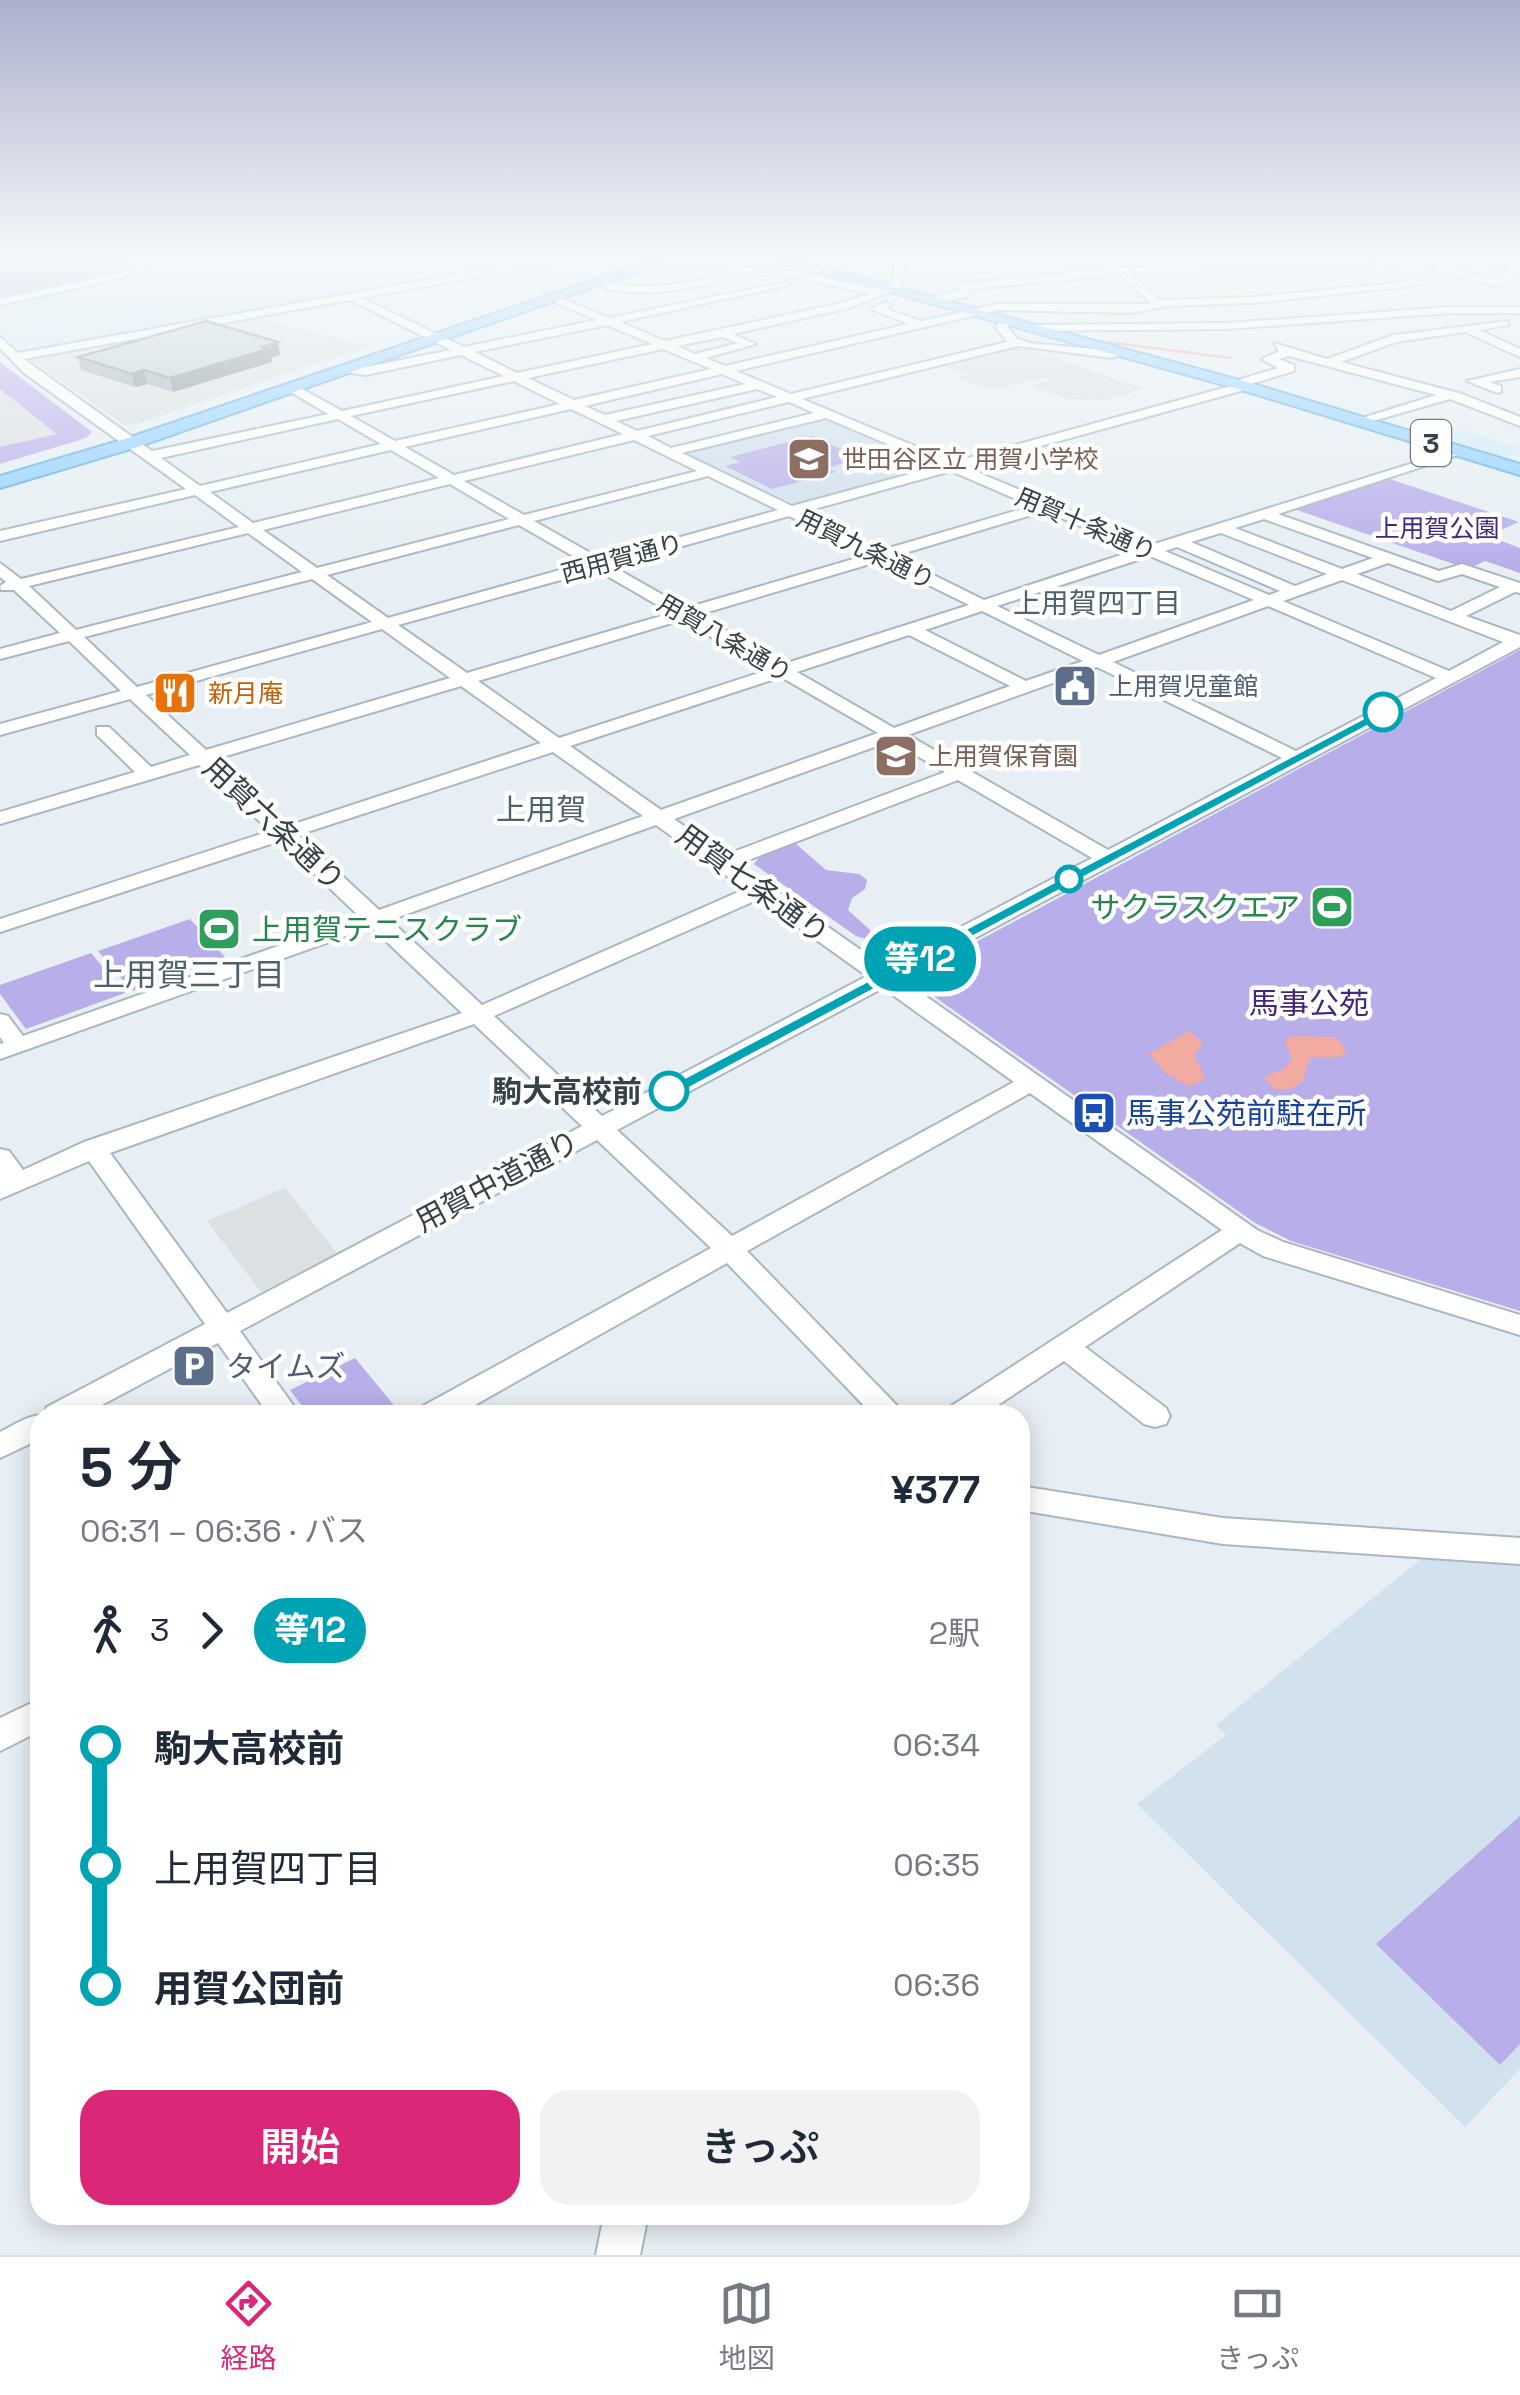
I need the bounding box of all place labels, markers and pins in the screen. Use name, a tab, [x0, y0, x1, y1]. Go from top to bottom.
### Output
school or university icon: 世田谷区立 用賀小学校	[786, 436, 832, 482]
place label: 世田谷区立 用賀小学校	[842, 443, 1098, 475]
public building icon: 上用賀児童館	[1052, 663, 1098, 709]
restaurant icon: 新月庵	[152, 670, 198, 716]
place label: 上用賀児童館	[1108, 670, 1258, 702]
place label: 新月庵	[208, 677, 283, 709]
unlabelled marker	[1364, 693, 1402, 731]
school or university icon: 上用賀保育園	[873, 733, 919, 779]
place label: 上用賀保育園	[928, 740, 1078, 772]
unlabelled marker	[1056, 866, 1082, 892]
sports icon: サクラスクエア	[1309, 884, 1355, 930]
place label: サクラスクエア	[1091, 888, 1300, 927]
sports icon: 上用賀テニスクラブ	[196, 906, 242, 952]
place label: 上用賀テニスクラブ	[252, 910, 522, 949]
place label: 駒大高校前	[492, 1072, 642, 1111]
marker: 駒大高校前	[650, 1072, 688, 1110]
bus stop icon: 馬事公苑前駐在所	[1071, 1090, 1117, 1136]
place label: 馬事公苑前駐在所	[1126, 1094, 1366, 1133]
parking icon: タイムズ	[171, 1343, 217, 1389]
place label: タイムズ	[226, 1347, 345, 1386]

